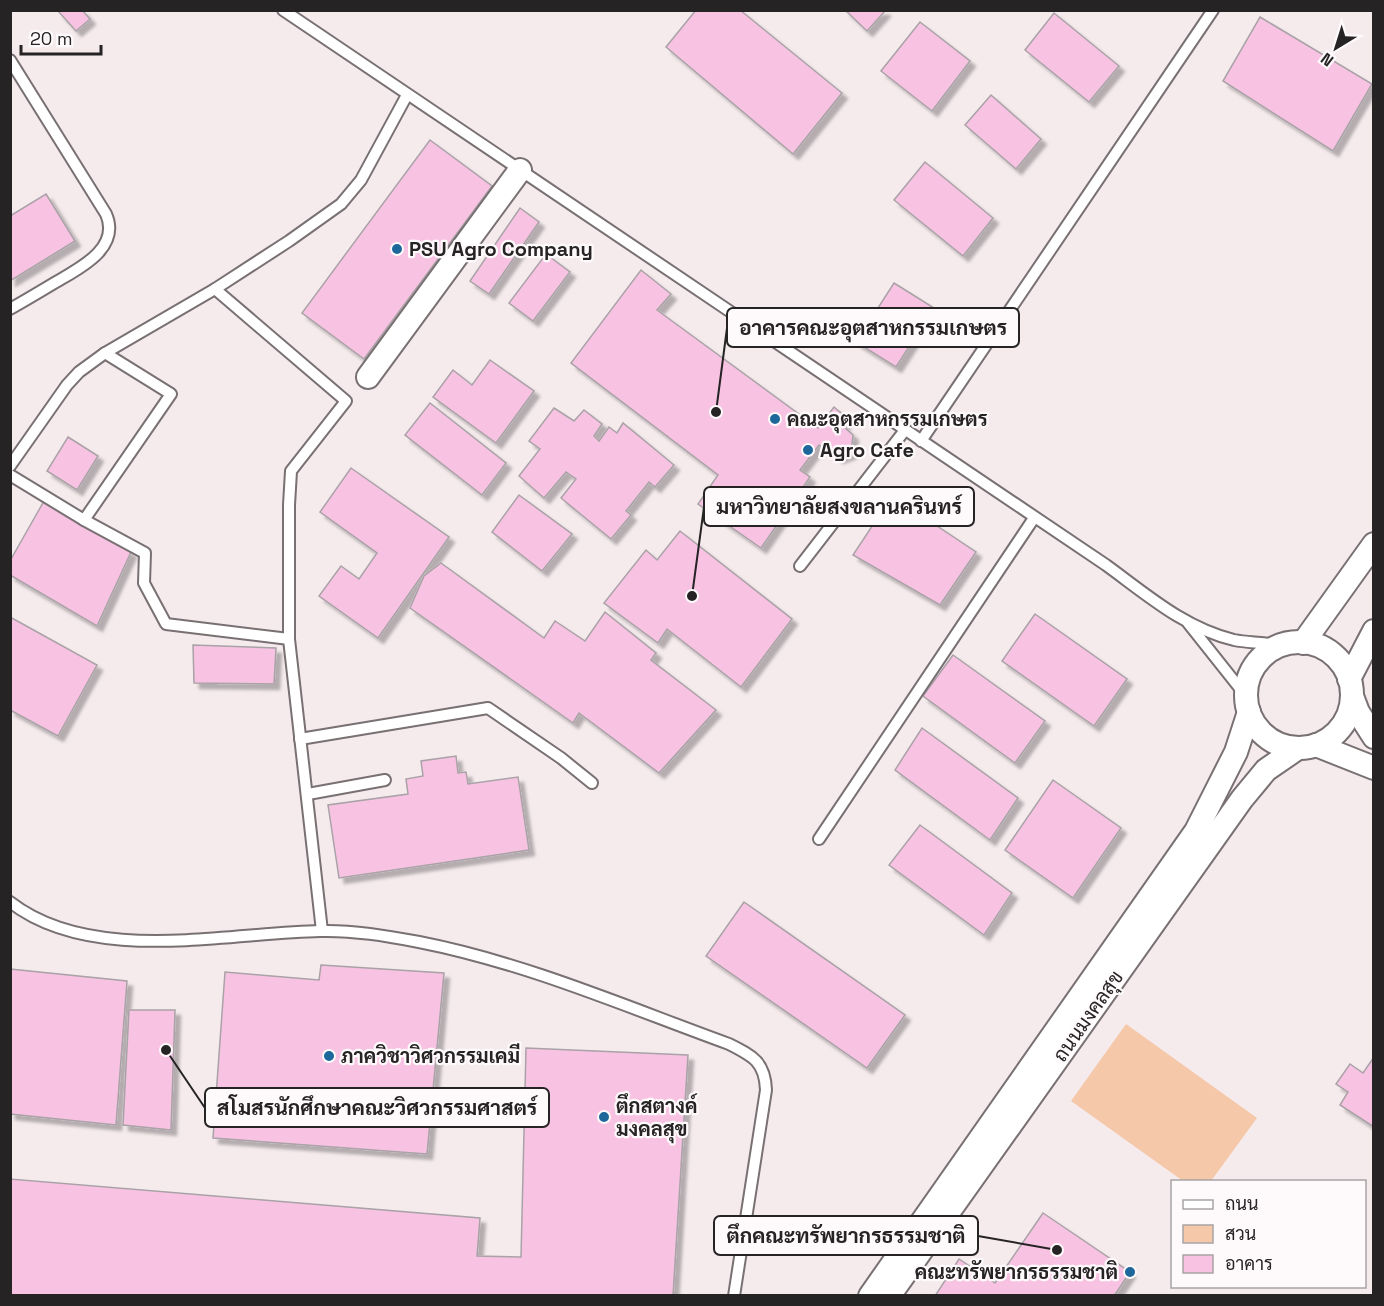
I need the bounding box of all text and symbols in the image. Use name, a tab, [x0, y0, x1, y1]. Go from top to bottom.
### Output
scale bar	[21, 18, 100, 56]
north arrow	[1306, 18, 1366, 78]
text: 20 m	[30, 27, 73, 50]
text: N	[1316, 48, 1338, 71]
place label: PSU Agro Company	[409, 236, 593, 262]
marker: PSU Agro Company	[390, 242, 404, 256]
callout: อาคารคณะอุตสาหกรรมเกษตร	[727, 308, 1019, 347]
text: อาคารคณะอุตสาหกรรมเกษตร	[739, 314, 1007, 343]
place label: คณะอุตสาหกรรมเกษตร	[787, 406, 988, 434]
marker: คณะอุตสาหกรรมเกษตร	[768, 412, 782, 426]
place label: Agro Cafe	[820, 437, 914, 463]
marker: Agro Cafe	[801, 443, 815, 457]
callout: มหาวิทยาลัยสงขลานครินทร์	[704, 487, 974, 526]
text: มหาวิทยาลัยสงขลานครินทร์	[716, 493, 963, 520]
street label: ถนนมงคลสุข	[1047, 965, 1130, 1067]
place label: ภาควิชาวิศวกรรมเคมี	[341, 1043, 520, 1069]
marker: ภาควิชาวิศวกรรมเคมี	[322, 1049, 336, 1063]
callout: สโมสรนักศึกษาคณะวิศวกรรมศาสตร์	[205, 1088, 549, 1127]
place label: ตึกสตางค์ มงคลสุข	[616, 1093, 698, 1144]
text: สโมสรนักศึกษาคณะวิศวกรรมศาสตร์	[217, 1094, 539, 1121]
marker: ตึกสตางค์ มงคลสุข	[597, 1110, 611, 1124]
legend	[1171, 1180, 1366, 1288]
text: ถนน	[1225, 1192, 1258, 1215]
callout: ตึกคณะทรัพยากรธรรมชาติ	[714, 1216, 978, 1255]
text: ตึกคณะทรัพยากรธรรมชาติ	[726, 1222, 966, 1249]
text: สวน	[1225, 1222, 1256, 1245]
text: อาคาร	[1225, 1252, 1273, 1275]
place label: คณะทรัพยากรธรรมชาติ	[915, 1259, 1118, 1285]
marker: คณะทรัพยากรธรรมชาติ	[1123, 1265, 1137, 1279]

